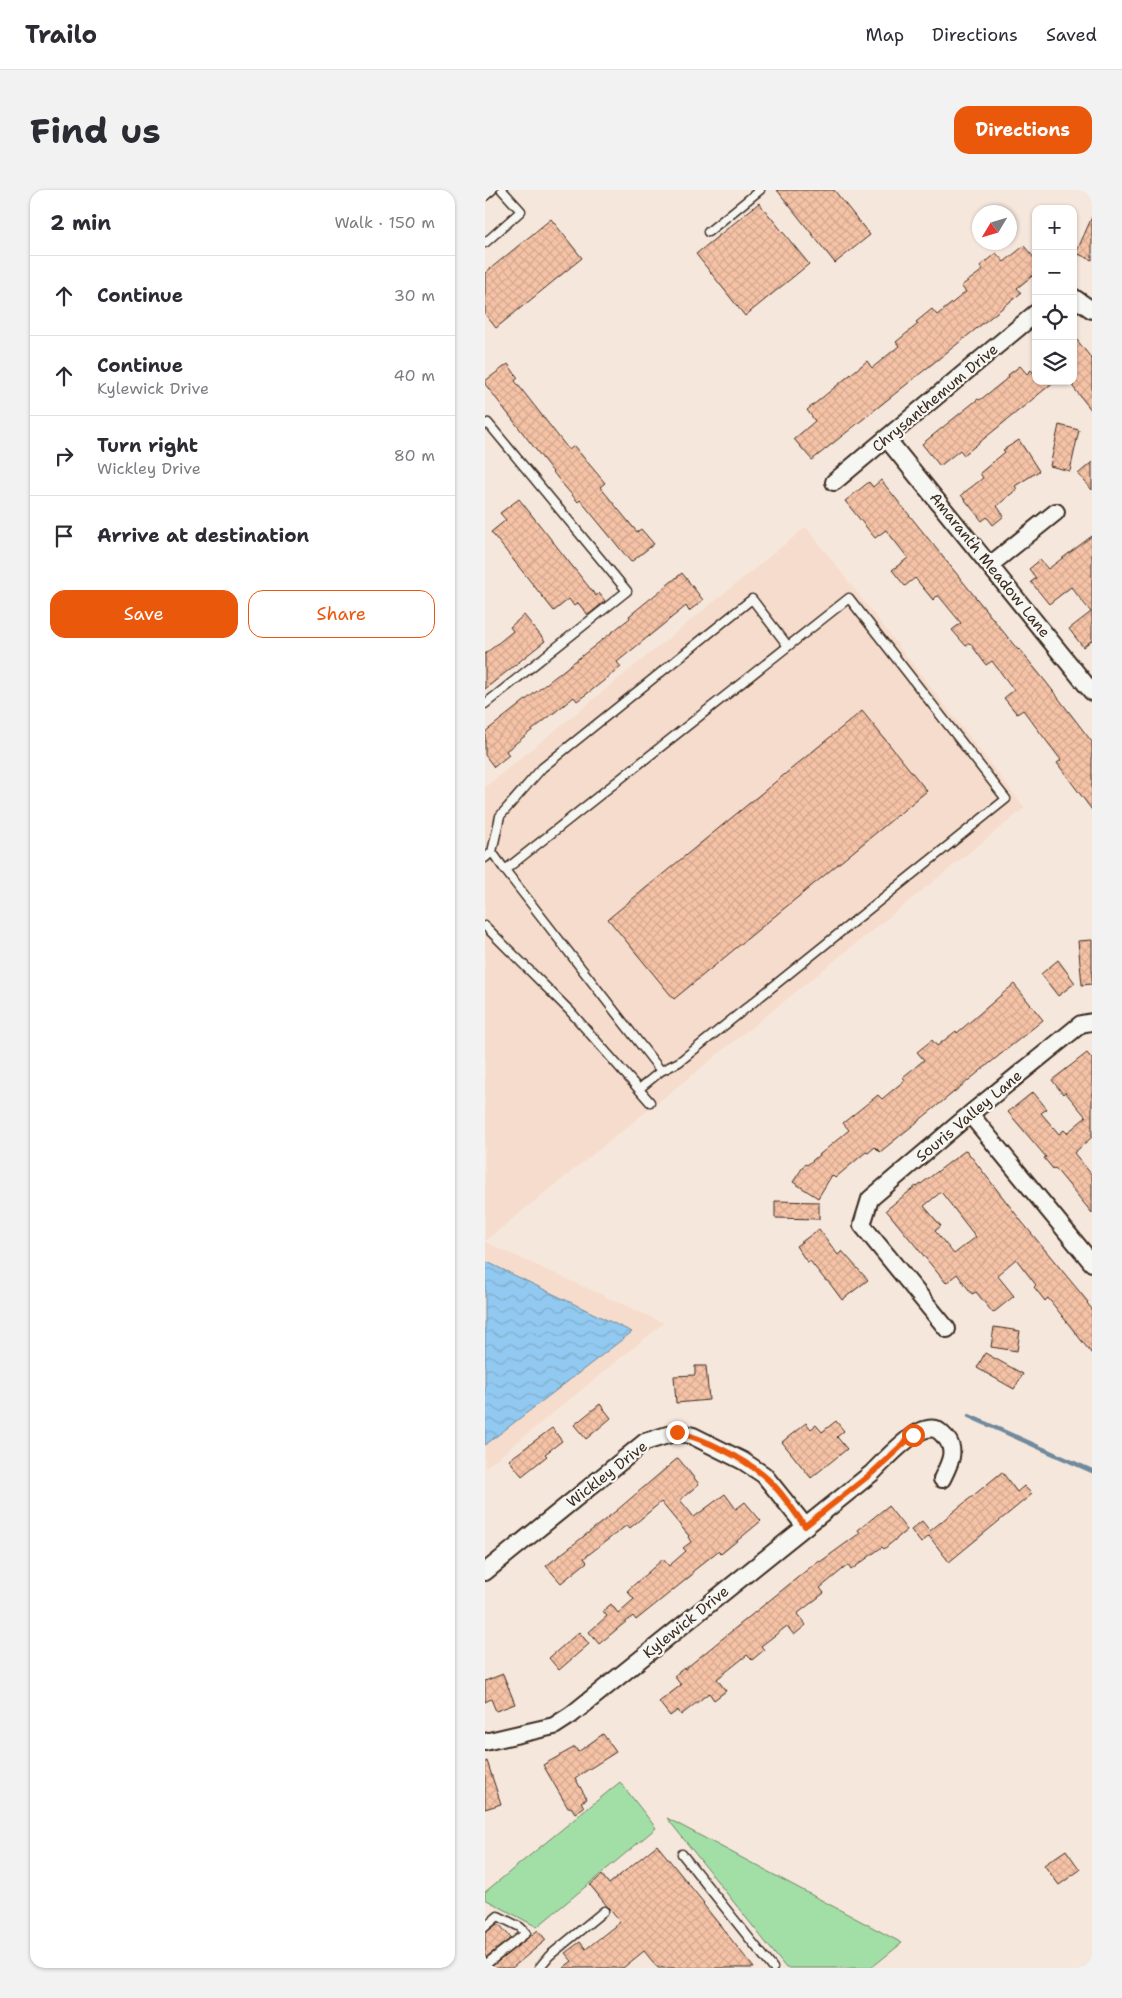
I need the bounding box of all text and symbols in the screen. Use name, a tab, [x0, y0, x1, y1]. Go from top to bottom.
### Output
text: Trailo	[25, 19, 97, 51]
text: Map	[866, 23, 904, 47]
text: Directions	[932, 23, 1018, 47]
text: Saved	[1046, 23, 1097, 47]
button: Directions	[954, 106, 1092, 154]
text: Find us	[30, 107, 161, 154]
north arrow	[972, 205, 1017, 250]
map controls	[1032, 205, 1077, 385]
button: +	[1032, 205, 1077, 250]
text: 2 min	[50, 209, 111, 237]
text: Walk · 150 m	[334, 212, 435, 233]
button: −	[1032, 250, 1077, 295]
icon: ahead	[50, 282, 78, 310]
text: Continue	[97, 283, 183, 308]
text: 30 m	[394, 285, 435, 306]
button: locate	[1032, 295, 1077, 340]
street label: Chrysanthemum Drive	[868, 339, 1002, 457]
button: layers	[1032, 340, 1077, 385]
text: Continue	[97, 353, 183, 378]
icon: ahead	[50, 362, 78, 390]
text: 40 m	[393, 365, 435, 386]
text: Kylewick Drive	[97, 378, 209, 399]
text: Turn right	[97, 433, 198, 458]
icon: right	[50, 442, 78, 470]
text: 80 m	[394, 445, 435, 466]
text: Wickley Drive	[97, 458, 201, 479]
street label: Amaranth Meadow Lane	[925, 488, 1055, 642]
icon: arrive	[50, 522, 78, 550]
text: Arrive at destination	[97, 523, 309, 548]
button: Save	[50, 590, 238, 638]
button: Share	[248, 590, 435, 638]
street label: Souris Valley Lane	[912, 1066, 1026, 1166]
route end	[666, 1421, 689, 1444]
route start	[902, 1424, 925, 1447]
street label: Wickley Drive	[563, 1436, 651, 1512]
street label: Kylewick Drive	[639, 1581, 733, 1663]

